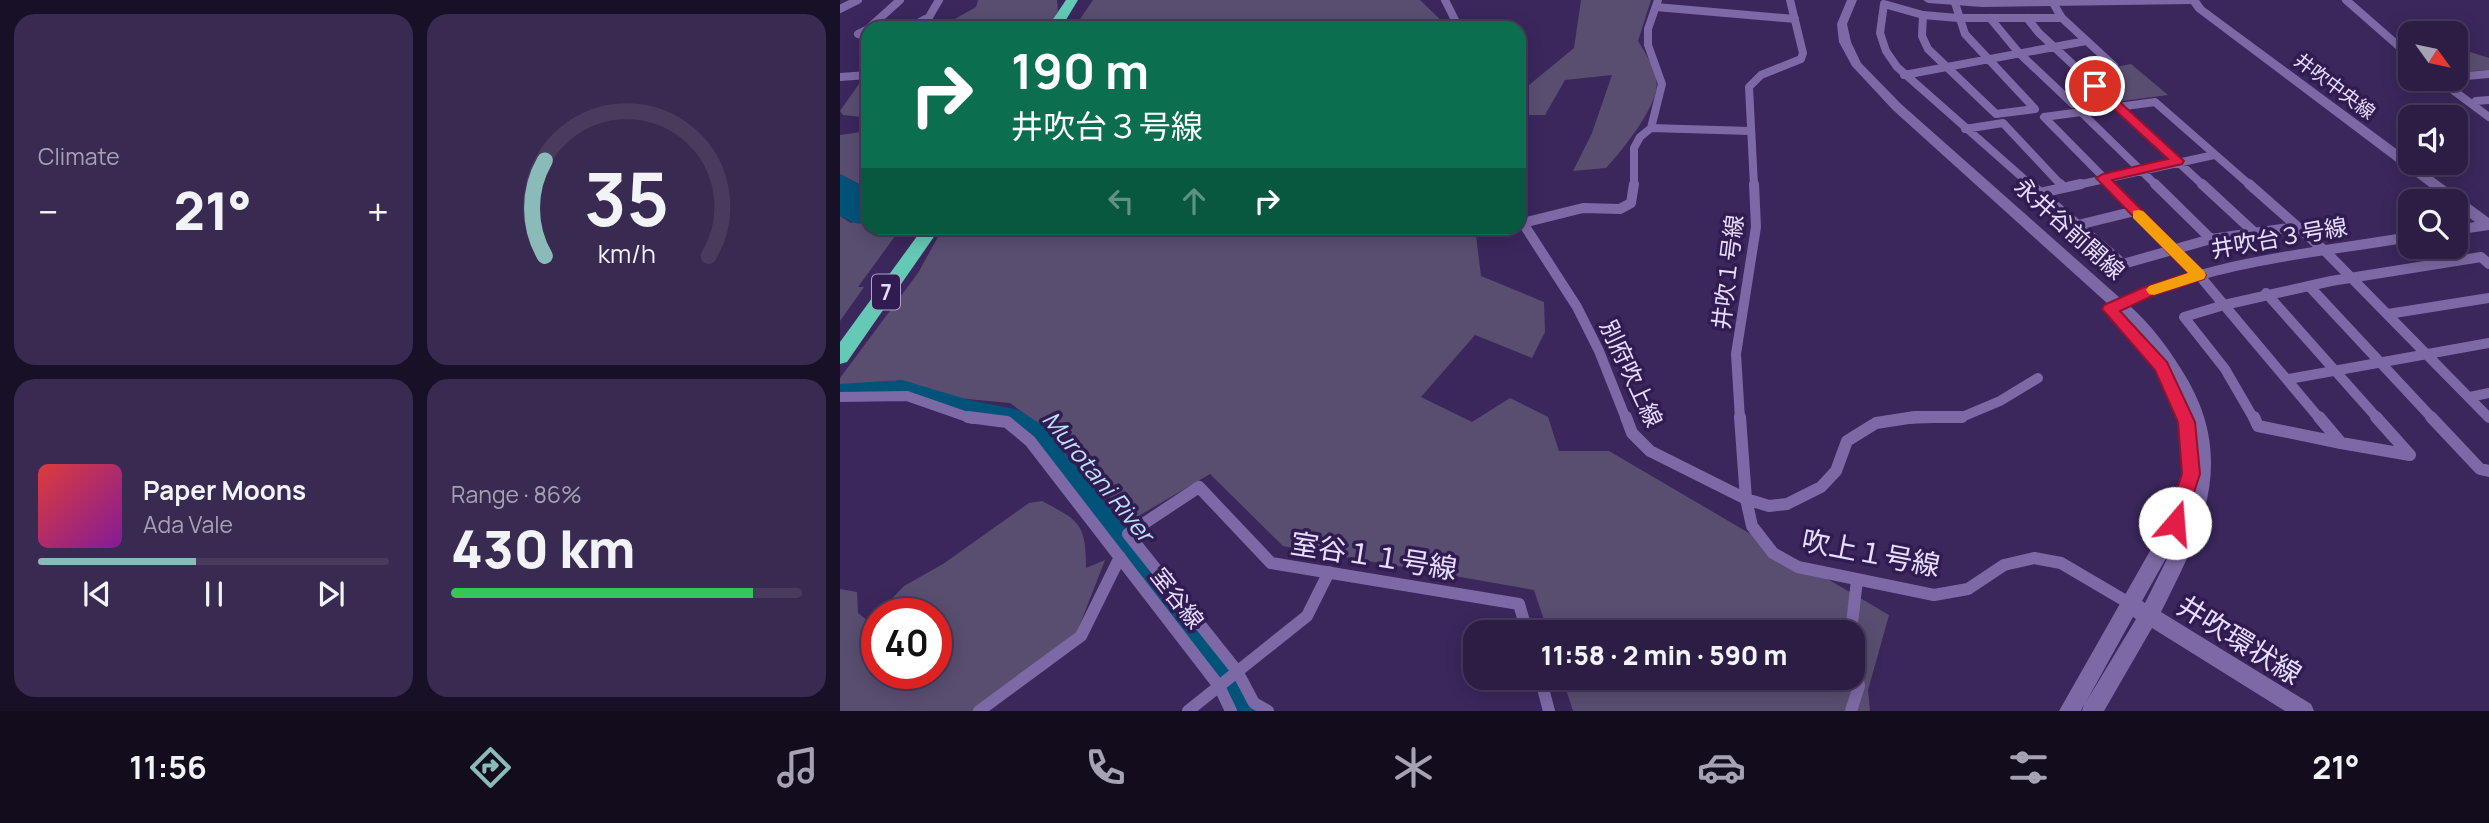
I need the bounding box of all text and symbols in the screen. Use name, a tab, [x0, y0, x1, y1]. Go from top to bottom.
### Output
north arrow	[2398, 21, 2468, 91]
map controls	[2398, 21, 2468, 259]
text: 190 m	[1011, 37, 1149, 104]
street label: 井吹中央線	[2289, 47, 2381, 125]
icon: right	[896, 49, 987, 140]
pin	[2065, 56, 2125, 116]
icon: arrive	[2076, 67, 2114, 105]
text: 井吹台３号線	[1011, 104, 1203, 148]
button: sound	[2398, 105, 2468, 175]
text: Climate	[38, 140, 120, 172]
text: 35	[584, 148, 669, 248]
street label: 永井谷前開線	[2008, 170, 2132, 286]
text: 21°	[174, 175, 252, 246]
icon: left	[1102, 182, 1140, 220]
icon: ahead	[1175, 182, 1213, 220]
icon: right	[1248, 182, 1286, 220]
text: −	[38, 185, 59, 237]
text: +	[367, 185, 389, 237]
button: search	[2398, 189, 2468, 259]
street label: 井吹台３号線	[2208, 209, 2350, 265]
street label: 井吹１号線	[1704, 213, 1750, 331]
text: km/h	[597, 235, 656, 270]
road number: 7	[872, 274, 900, 310]
street label: 別府吹上線	[1593, 314, 1671, 432]
water label: Murotani River	[1036, 404, 1164, 551]
text: Paper Moons	[143, 472, 306, 508]
text: Range · 86%	[451, 478, 582, 510]
position arrow	[2138, 486, 2212, 560]
text: Ada Vale	[143, 508, 233, 540]
text: 430 km	[451, 513, 636, 584]
street label: 吹上１号線	[1799, 520, 1943, 584]
street label: 室谷１１号線	[1288, 523, 1460, 587]
street label: 室谷線	[1144, 561, 1212, 635]
icon: previous	[78, 575, 116, 613]
icon: pause	[195, 575, 233, 613]
icon: next	[312, 575, 350, 613]
street label: 井吹環状線	[2171, 586, 2309, 692]
speed limit sign: 40	[861, 598, 952, 689]
text: 11:58 · 2 min · 590 m	[1541, 637, 1787, 673]
icon: directions	[466, 743, 515, 792]
icon: music	[773, 743, 822, 792]
icon: phone	[1081, 743, 1130, 792]
icon: climate	[1389, 743, 1438, 792]
icon: car	[1697, 743, 1746, 792]
icon: filters	[2004, 743, 2053, 792]
text: 11:56	[129, 745, 207, 789]
text: 21°	[2312, 745, 2360, 789]

